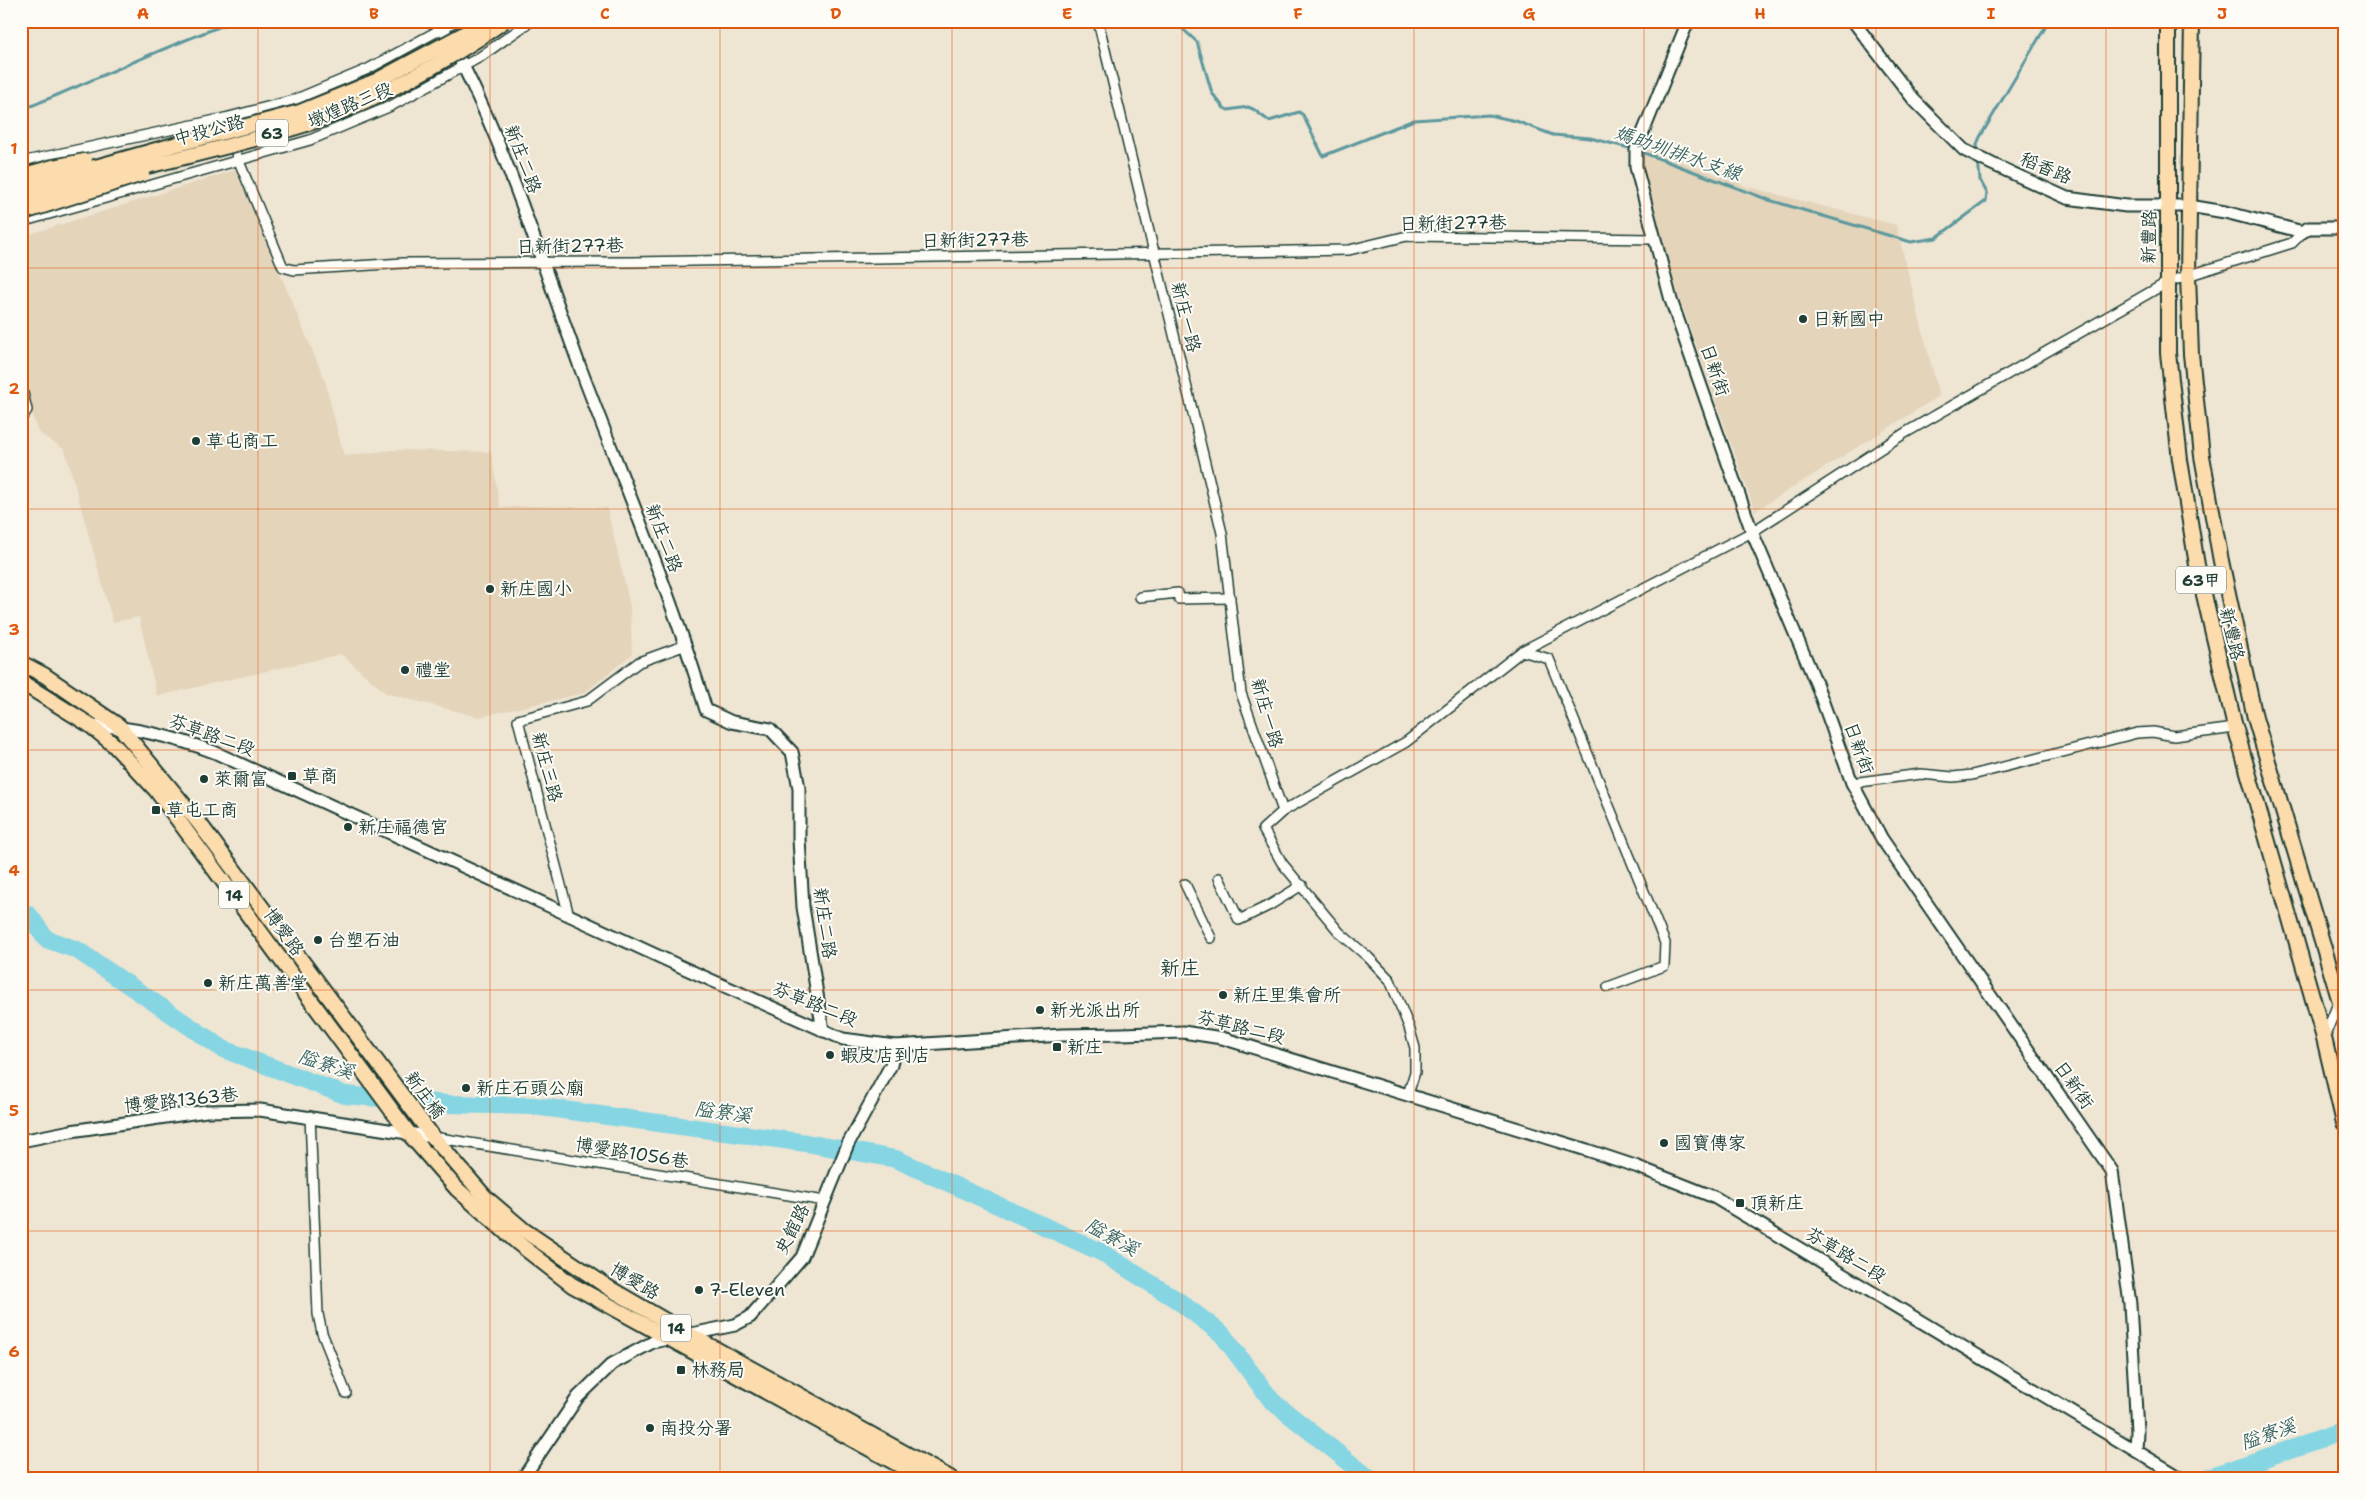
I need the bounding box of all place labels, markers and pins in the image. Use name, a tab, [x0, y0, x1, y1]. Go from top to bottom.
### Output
place label: 日新國中	[1813, 307, 1885, 331]
marker: 日新國中	[1797, 313, 1809, 325]
place label: 草屯商工	[206, 429, 278, 453]
marker: 草屯商工	[190, 435, 202, 447]
place label: 新庄國小	[500, 577, 572, 601]
marker: 新庄國小	[484, 583, 496, 595]
place label: 禮堂	[415, 658, 451, 682]
marker: 禮堂	[399, 664, 411, 676]
place label: 草商	[302, 764, 338, 788]
place label: 萊爾富	[214, 767, 268, 791]
marker: 草商	[286, 770, 298, 782]
marker: 萊爾富	[198, 773, 210, 785]
place label: 草屯工商	[166, 798, 238, 822]
marker: 草屯工商	[150, 804, 162, 816]
place label: 新庄福德宮	[358, 815, 448, 839]
marker: 新庄福德宮	[342, 821, 354, 833]
place label: 台塑石油	[328, 928, 400, 952]
marker: 台塑石油	[312, 934, 324, 946]
place label: 新庄萬善堂	[218, 971, 308, 995]
marker: 新庄萬善堂	[202, 977, 214, 989]
place label: 新庄里集會所	[1233, 983, 1341, 1007]
marker: 新庄里集會所	[1217, 989, 1229, 1001]
place label: 新光派出所	[1050, 998, 1140, 1022]
marker: 新光派出所	[1034, 1004, 1046, 1016]
place label: 新庄	[1067, 1035, 1103, 1059]
marker: 新庄	[1051, 1041, 1063, 1053]
place label: 蝦皮店到店	[840, 1043, 930, 1067]
marker: 蝦皮店到店	[824, 1049, 836, 1061]
place label: 新庄石頭公廟	[476, 1076, 584, 1100]
marker: 新庄石頭公廟	[460, 1082, 472, 1094]
place label: 國寶傳家	[1674, 1131, 1746, 1155]
marker: 國寶傳家	[1658, 1137, 1670, 1149]
place label: 頂新庄	[1750, 1191, 1804, 1215]
marker: 頂新庄	[1734, 1197, 1746, 1209]
place label: 7-Eleven	[709, 1278, 785, 1302]
marker: 7-Eleven	[693, 1284, 705, 1296]
place label: 林務局	[691, 1358, 745, 1382]
marker: 林務局	[675, 1364, 687, 1376]
place label: 南投分署	[660, 1416, 732, 1440]
marker: 南投分署	[644, 1422, 656, 1434]

